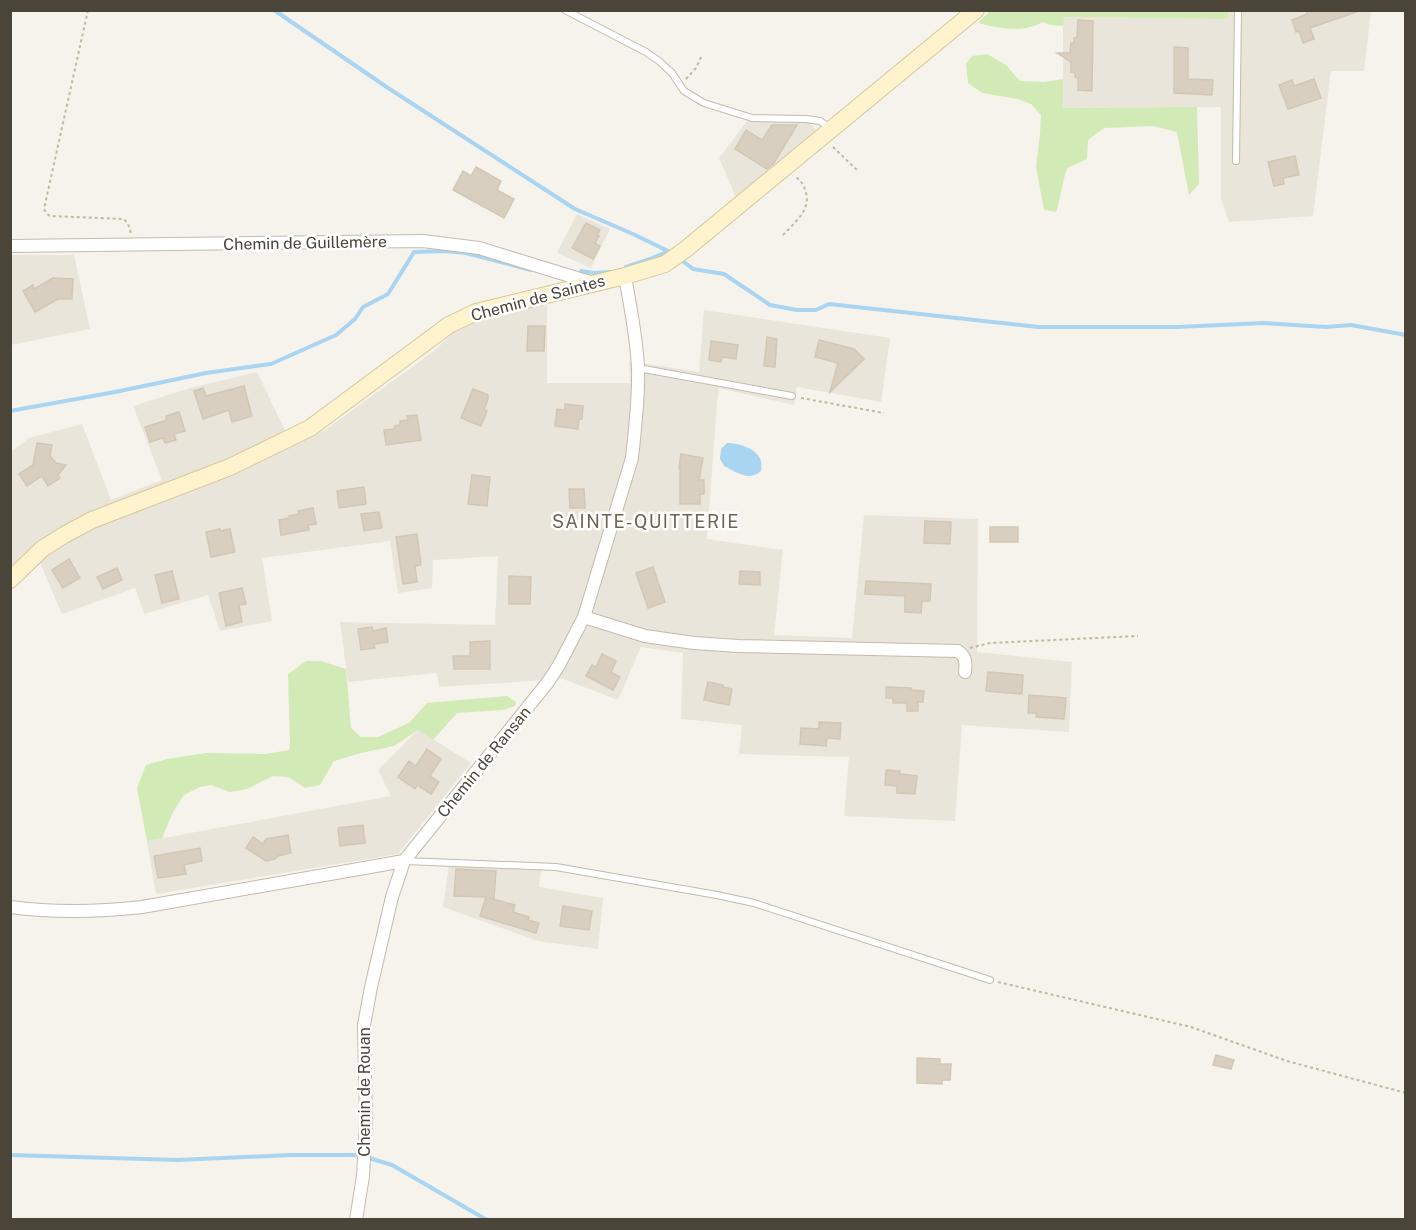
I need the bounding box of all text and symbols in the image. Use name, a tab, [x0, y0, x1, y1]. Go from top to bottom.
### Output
street label: Chemin de Guillemère	[223, 232, 387, 254]
street label: Chemin de Saintes	[469, 271, 607, 325]
district label: SAINTE-QUITTERIE	[552, 511, 740, 532]
street label: Chemin de Ransan	[433, 703, 535, 821]
street label: Chemin de Rouan	[355, 1027, 374, 1157]

